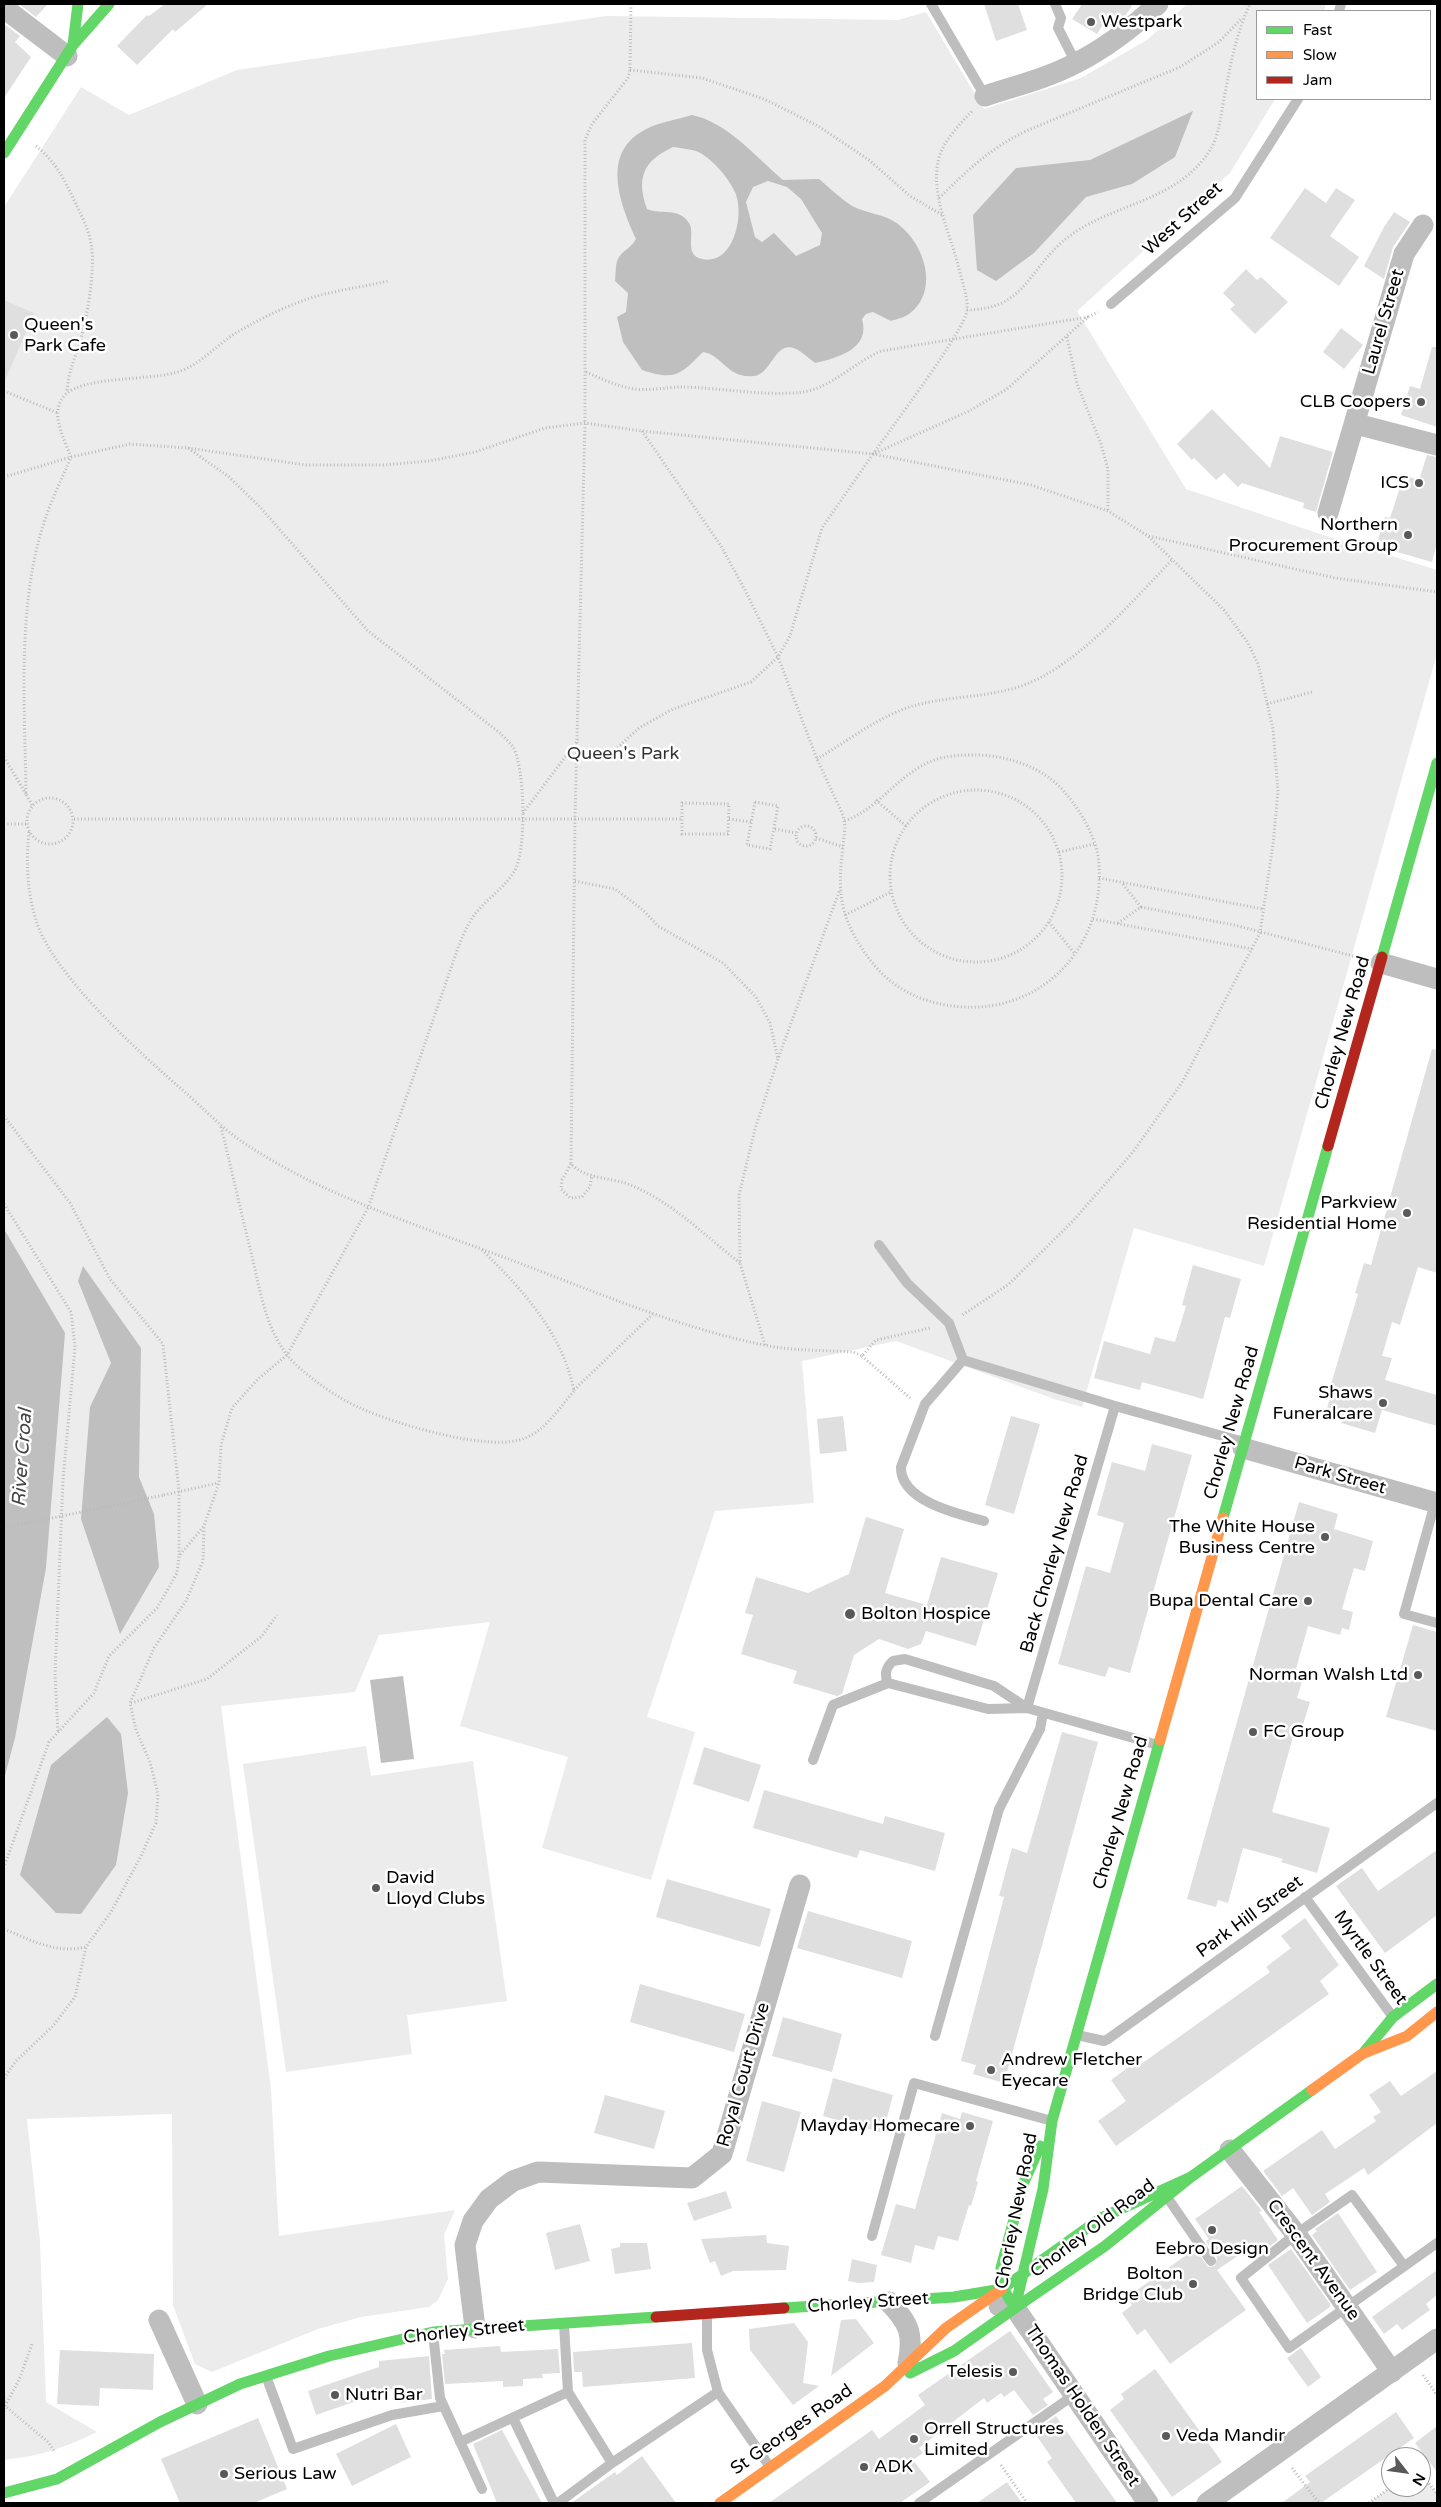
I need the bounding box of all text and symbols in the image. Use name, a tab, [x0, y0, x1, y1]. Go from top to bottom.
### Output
legend	[1256, 10, 1431, 100]
place label: Westpark	[1101, 11, 1182, 33]
marker: Westpark	[1085, 16, 1097, 28]
text: Fast	[1303, 21, 1332, 39]
text: Slow	[1303, 46, 1337, 64]
text: Jam	[1303, 71, 1332, 89]
street label: West Street	[1139, 178, 1227, 260]
street label: Laurel Street	[1359, 267, 1409, 377]
place label: Queen's Park Cafe	[24, 314, 106, 356]
marker: Queen's Park Cafe	[8, 329, 20, 341]
place label: CLB Coopers	[1300, 391, 1411, 413]
marker: CLB Coopers	[1415, 396, 1427, 408]
place label: ICS	[1380, 472, 1409, 494]
marker: ICS	[1413, 477, 1425, 489]
place label: Northern Procurement Group	[1229, 514, 1398, 556]
marker: Northern Procurement Group	[1402, 529, 1414, 541]
park label: Queen's Park	[567, 743, 679, 765]
street label: Chorley New Road	[1311, 954, 1375, 1112]
place label: Parkview Residential Home	[1247, 1192, 1397, 1234]
marker: Parkview Residential Home	[1401, 1207, 1413, 1219]
street label: Chorley New Road	[1200, 1344, 1264, 1502]
place label: Shaws Funeralcare	[1273, 1382, 1373, 1425]
marker: Shaws Funeralcare	[1377, 1397, 1389, 1409]
water label: River Croal	[8, 1408, 38, 1508]
street label: Back Chorley New Road	[1016, 1452, 1094, 1656]
street label: Park Street	[1292, 1453, 1388, 1499]
place label: The White House Business Centre	[1169, 1516, 1315, 1558]
marker: The White House Business Centre	[1319, 1531, 1331, 1543]
place label: Bupa Dental Care	[1149, 1590, 1298, 1612]
marker: Bupa Dental Care	[1302, 1595, 1314, 1607]
place label: Bolton Hospice	[861, 1603, 991, 1625]
marker: Bolton Hospice	[843, 1607, 857, 1621]
place label: Norman Walsh Ltd	[1249, 1664, 1408, 1686]
marker: Norman Walsh Ltd	[1412, 1669, 1424, 1681]
place label: FC Group	[1263, 1721, 1344, 1743]
marker: FC Group	[1247, 1726, 1259, 1738]
street label: Chorley New Road	[1089, 1734, 1153, 1892]
place label: David Lloyd Clubs	[386, 1867, 485, 1910]
street label: Park Hill Street	[1193, 1871, 1307, 1963]
marker: David Lloyd Clubs	[370, 1882, 382, 1894]
street label: Myrtle Street	[1329, 1907, 1411, 2009]
street label: Royal Court Drive	[713, 2000, 775, 2150]
place label: Andrew Fletcher Eyecare	[1001, 2049, 1142, 2092]
marker: Andrew Fletcher Eyecare	[985, 2064, 997, 2076]
place label: Mayday Homecare	[800, 2115, 960, 2137]
marker: Mayday Homecare	[964, 2120, 976, 2132]
street label: Chorley New Road	[991, 2131, 1043, 2291]
street label: Chorley Old Road	[1026, 2175, 1160, 2283]
street label: Crescent Avenue	[1262, 2195, 1364, 2325]
marker: Eebro Design	[1206, 2224, 1218, 2236]
place label: Eebro Design	[1155, 2238, 1269, 2260]
place label: Bolton Bridge Club	[1082, 2263, 1183, 2306]
marker: Bolton Bridge Club	[1187, 2278, 1199, 2290]
street label: Chorley Street	[807, 2288, 929, 2318]
street label: Chorley Street	[402, 2315, 526, 2349]
street label: Thomas Holden Street	[1020, 2321, 1144, 2491]
place label: Telesis	[947, 2361, 1003, 2383]
marker: Telesis	[1007, 2366, 1019, 2378]
street label: St Georges Road	[727, 2380, 857, 2480]
place label: Nutri Bar	[345, 2384, 423, 2406]
marker: Nutri Bar	[329, 2389, 341, 2401]
place label: Orrell Structures Limited	[924, 2418, 1064, 2460]
place label: Veda Mandir	[1176, 2425, 1285, 2447]
marker: Veda Mandir	[1160, 2430, 1172, 2442]
marker: Orrell Structures Limited	[908, 2433, 920, 2445]
north arrow	[1381, 2447, 1431, 2497]
place label: ADK	[874, 2456, 913, 2478]
marker: ADK	[858, 2461, 870, 2473]
place label: Serious Law	[234, 2463, 336, 2485]
marker: Serious Law	[218, 2468, 230, 2480]
text: N	[1408, 2470, 1429, 2488]

